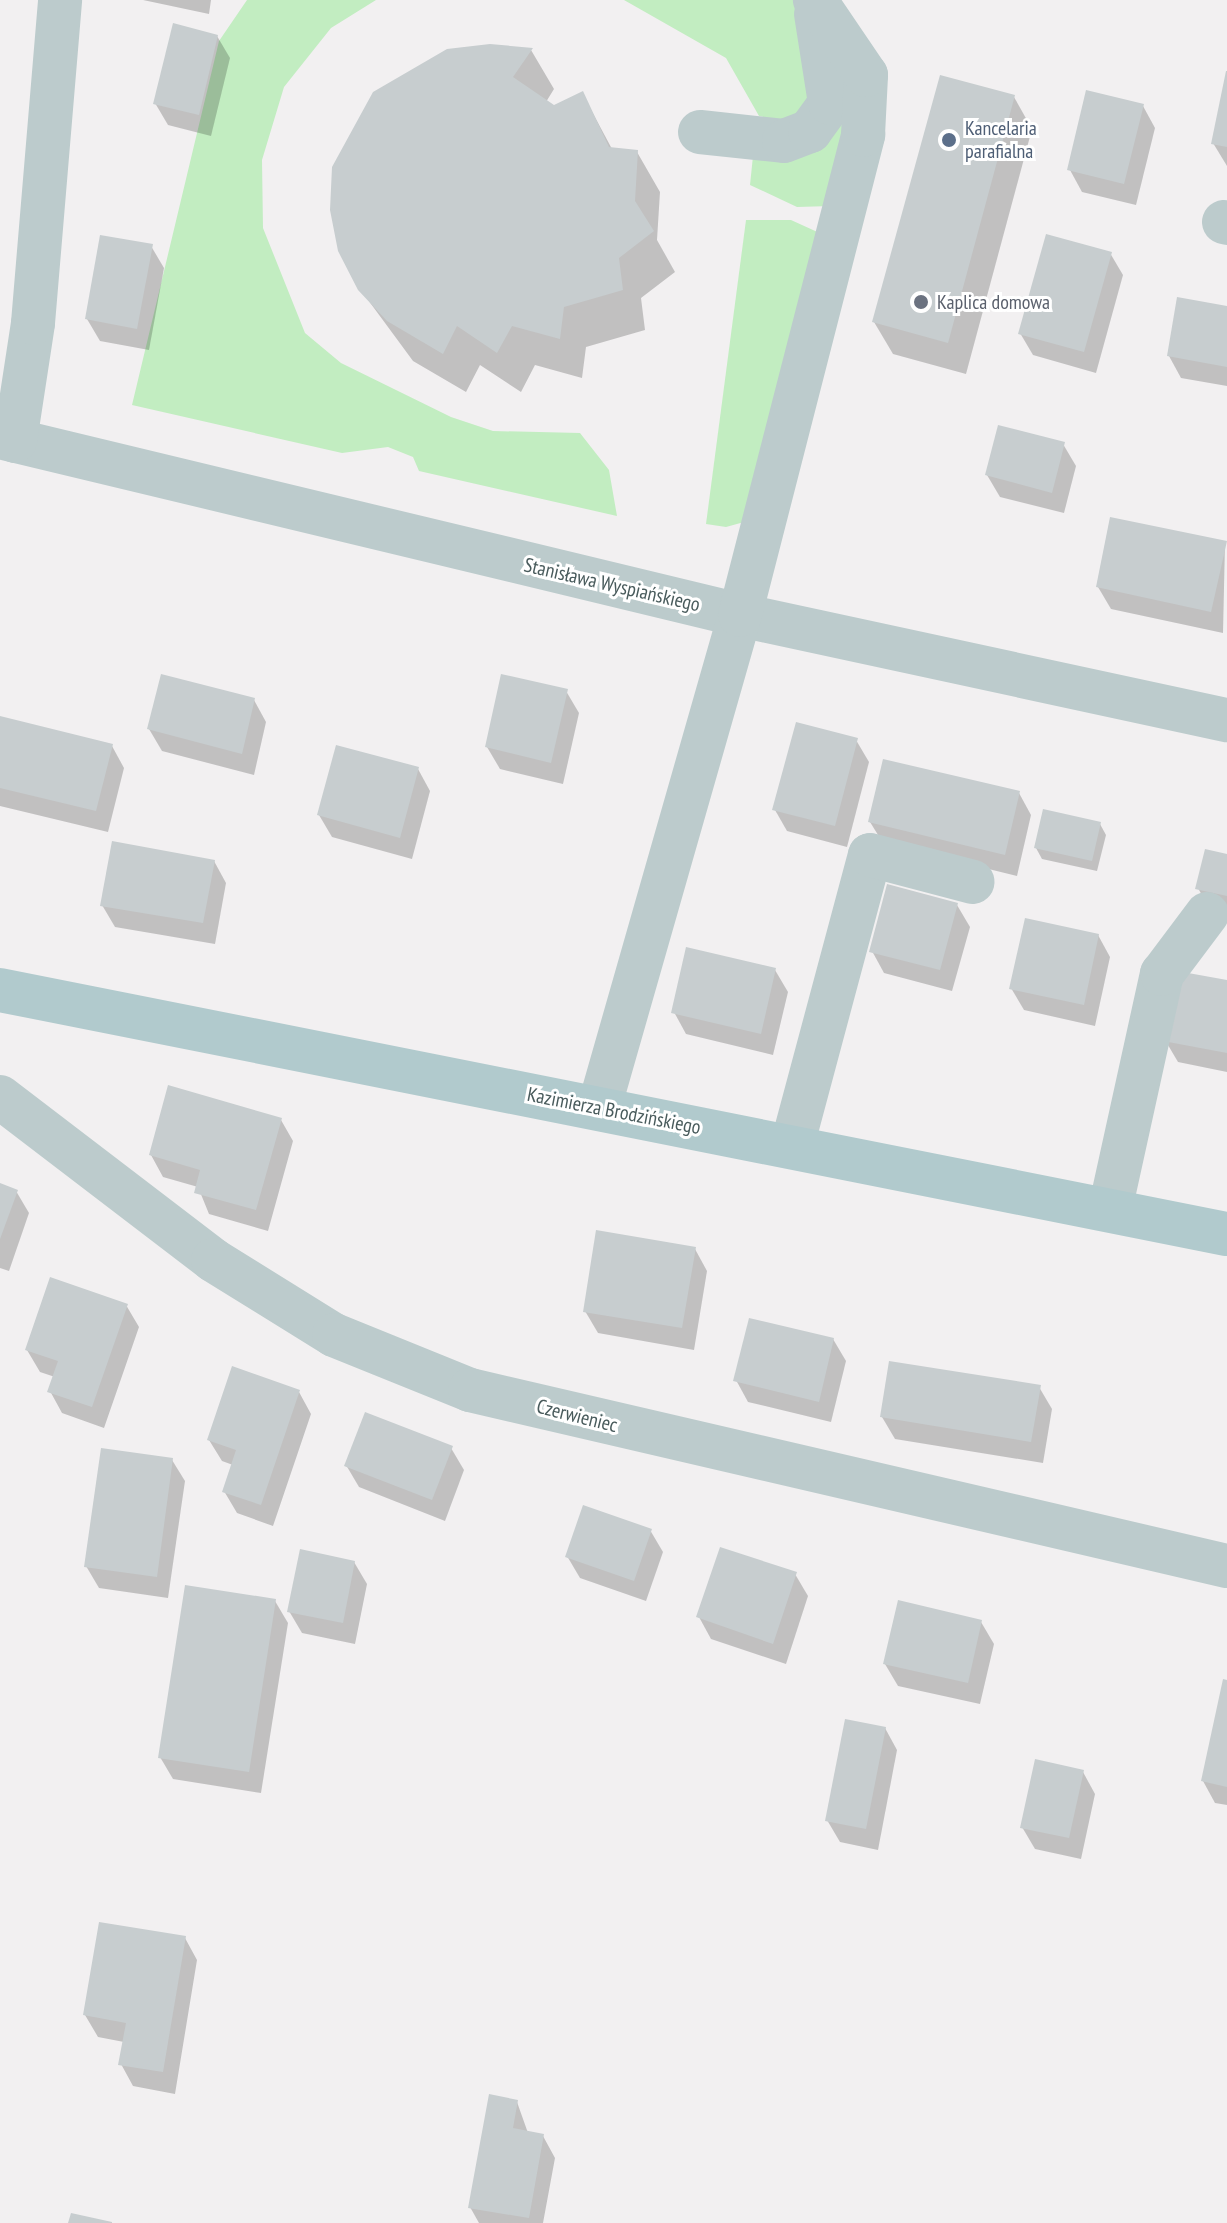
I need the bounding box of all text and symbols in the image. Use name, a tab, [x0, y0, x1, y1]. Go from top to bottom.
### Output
place label: Kancelaria parafialna	[965, 116, 1037, 163]
marker: Kancelaria parafialna	[940, 131, 958, 149]
place label: Kaplica domowa	[937, 290, 1050, 314]
marker: Kaplica domowa	[912, 293, 930, 311]
street label: Stanisława Wyspiańskiego	[522, 553, 702, 617]
street label: Kazimierza Brodzińskiego	[525, 1082, 703, 1140]
street label: Czerwieniec	[534, 1394, 620, 1438]

